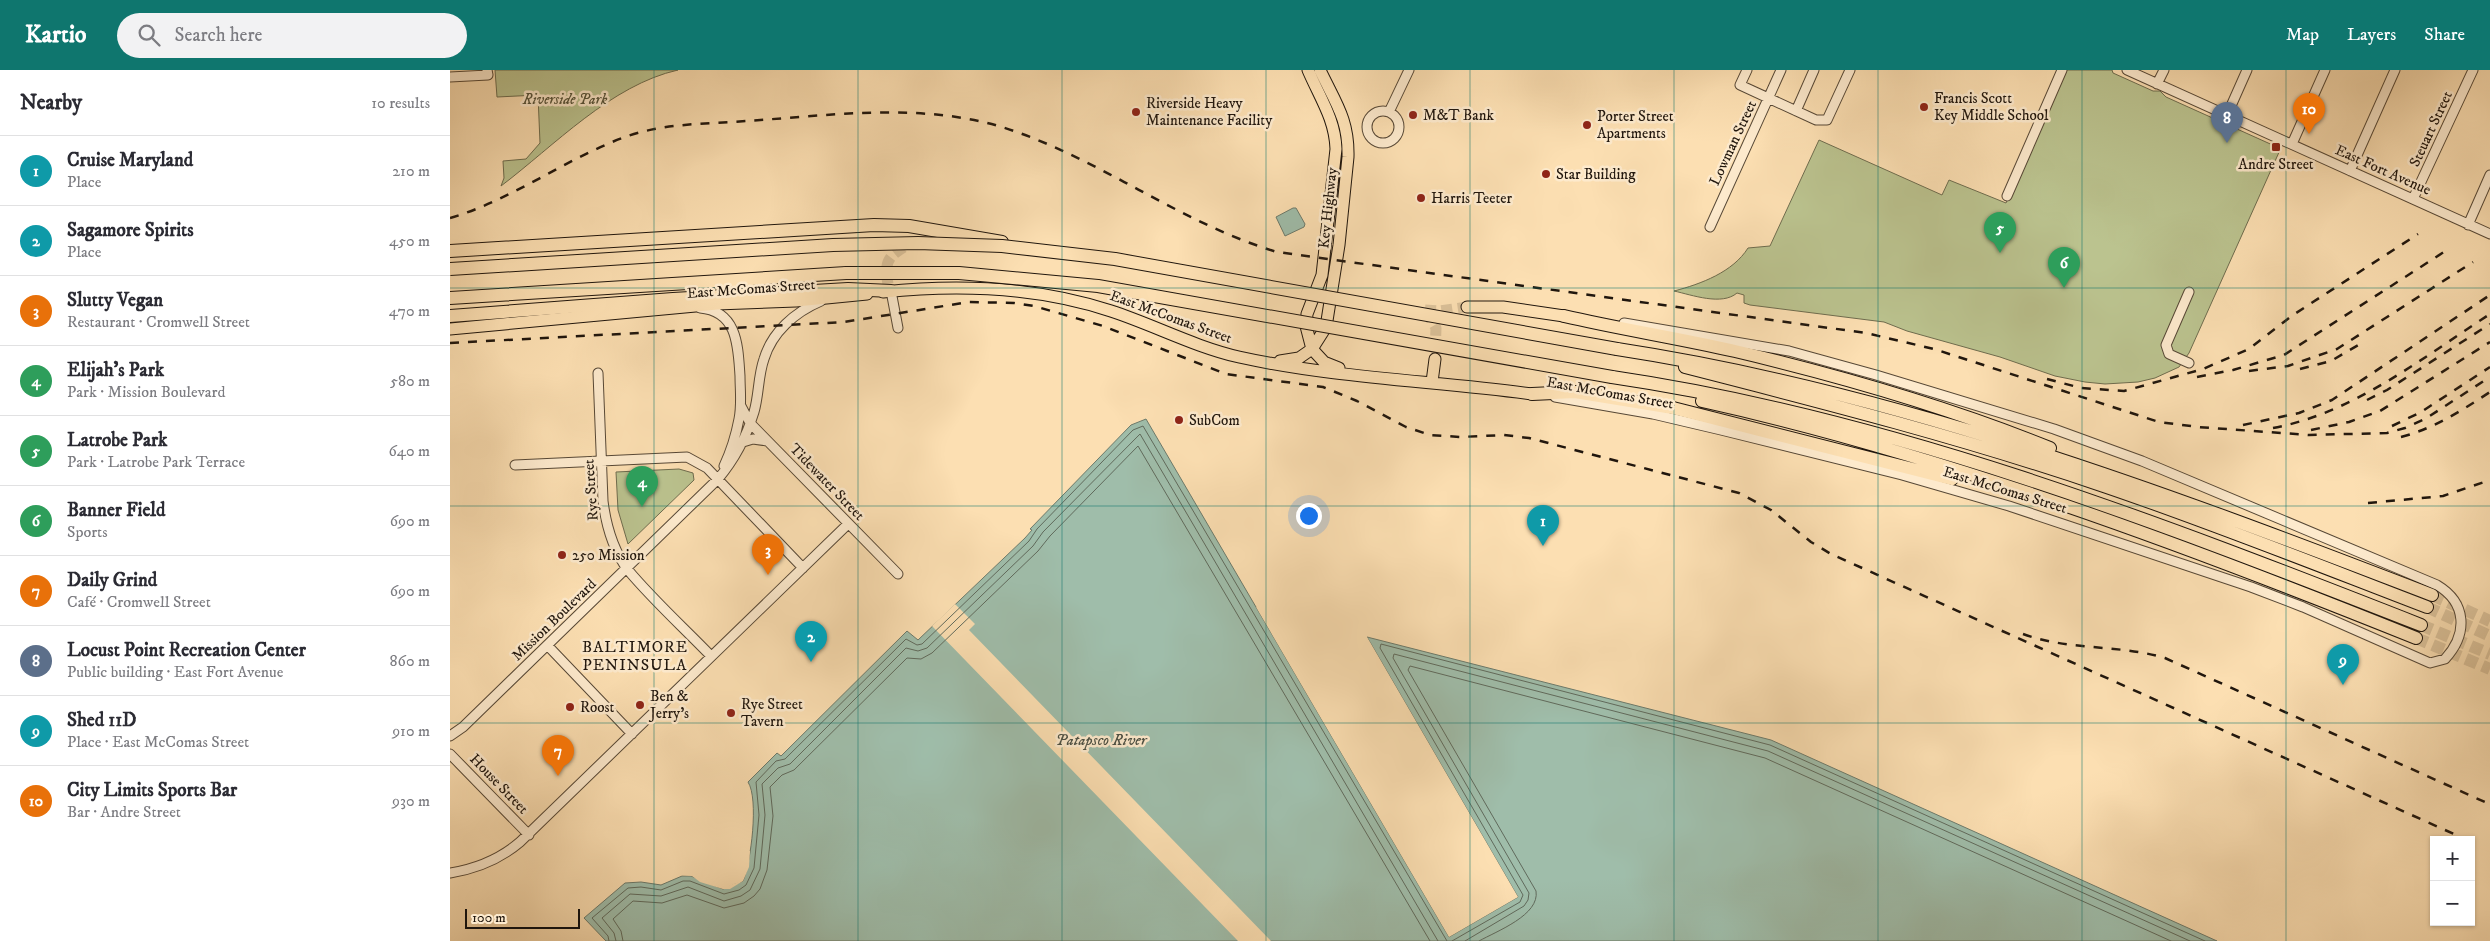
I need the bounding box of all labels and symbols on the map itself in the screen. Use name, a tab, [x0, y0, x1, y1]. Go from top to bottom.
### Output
street label: Steuart Street	[2405, 88, 2457, 170]
place label: Francis Scott Key Middle School	[1934, 89, 2049, 125]
park label: Riverside Park	[522, 90, 608, 109]
pin: 10	[2293, 93, 2325, 134]
place label: Riverside Heavy Maintenance Facility	[1146, 94, 1273, 130]
street label: Lowman Street	[1705, 97, 1761, 189]
marker: Francis Scott Key Middle School	[1918, 101, 1930, 113]
pin: 8	[2211, 102, 2243, 143]
marker: Riverside Heavy Maintenance Facility	[1130, 106, 1142, 118]
place label: M&T Bank	[1423, 106, 1495, 125]
place label: Porter Street Apartments	[1597, 107, 1674, 143]
marker: M&T Bank	[1407, 109, 1419, 121]
marker: Porter Street Apartments	[1581, 119, 1593, 131]
street label: East Fort Avenue	[2332, 140, 2434, 200]
marker: Andre Street	[2270, 141, 2282, 153]
place label: Andre Street	[2238, 155, 2314, 174]
place label: Star Building	[1556, 165, 1636, 184]
street label: Key Highway	[1314, 166, 1342, 249]
marker: Star Building	[1540, 168, 1552, 180]
place label: Harris Teeter	[1431, 189, 1513, 208]
marker: Harris Teeter	[1415, 192, 1427, 204]
pin: 5	[1984, 212, 2016, 253]
pin: 6	[2048, 247, 2080, 288]
street label: East McComas Street	[686, 275, 816, 303]
street label: East McComas Street	[1107, 286, 1235, 348]
street label: East McComas Street	[1545, 372, 1675, 414]
place label: SubCom	[1189, 411, 1240, 430]
marker: SubCom	[1173, 414, 1185, 426]
street label: Tidewater Street	[785, 439, 869, 525]
street label: Rye Street	[579, 458, 603, 521]
street label: East McComas Street	[1941, 462, 2069, 518]
pin: 4	[626, 466, 658, 507]
your location	[1296, 503, 1322, 529]
pin: 1	[1527, 505, 1559, 546]
pin: 3	[752, 534, 784, 575]
place label: 250 Mission	[572, 546, 645, 565]
marker: 250 Mission	[556, 549, 568, 561]
street label: Mission Boulevard	[508, 574, 601, 665]
pin: 2	[795, 621, 827, 662]
district label: BALTIMORE PENINSULA	[582, 637, 688, 675]
pin: 9	[2327, 644, 2359, 685]
place label: Ben & Jerry's	[648, 687, 689, 723]
place label: Rye Street Tavern	[741, 695, 803, 731]
place label: Roost	[580, 698, 615, 717]
marker: Ben & Jerry's	[634, 699, 646, 711]
marker: Roost	[564, 701, 576, 713]
marker: Rye Street Tavern	[725, 707, 737, 719]
water label: Patapsco River	[1056, 730, 1148, 750]
pin: 7	[542, 735, 574, 776]
street label: House Street	[465, 750, 533, 818]
scale bar	[465, 906, 580, 929]

